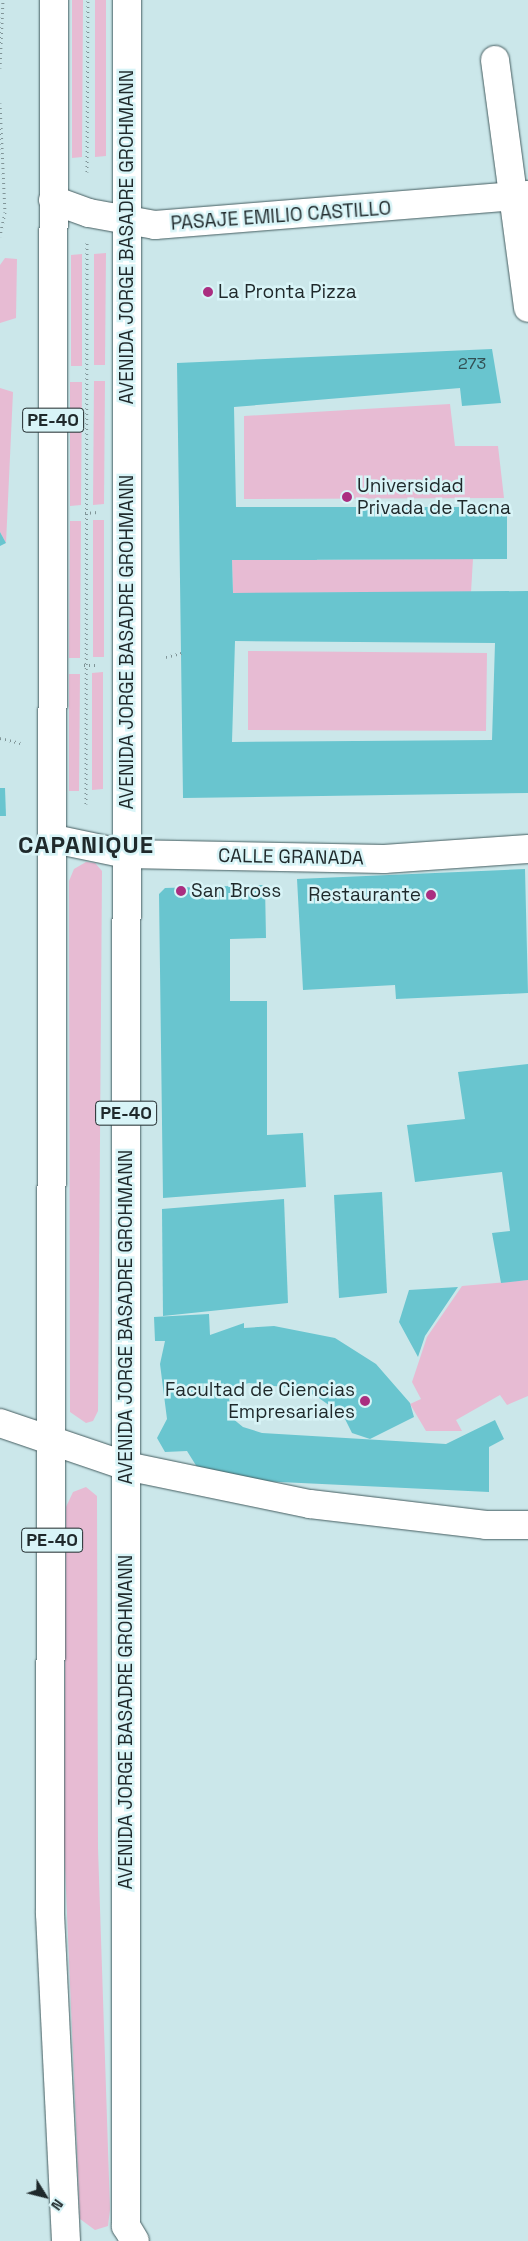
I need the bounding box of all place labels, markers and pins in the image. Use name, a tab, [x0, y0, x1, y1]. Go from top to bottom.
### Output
place label: La Pronta Pizza	[218, 281, 357, 303]
marker: La Pronta Pizza	[202, 286, 214, 298]
place label: Universidad Privada de Tacna	[357, 475, 511, 519]
marker: Universidad Privada de Tacna	[341, 491, 353, 503]
place label: San Bross	[191, 880, 281, 902]
place label: Restaurante	[308, 884, 421, 906]
marker: San Bross	[175, 885, 187, 897]
marker: Restaurante	[425, 889, 437, 901]
place label: Facultad de Ciencias Empresariales	[165, 1379, 355, 1423]
marker: Facultad de Ciencias Empresariales	[359, 1395, 371, 1407]

